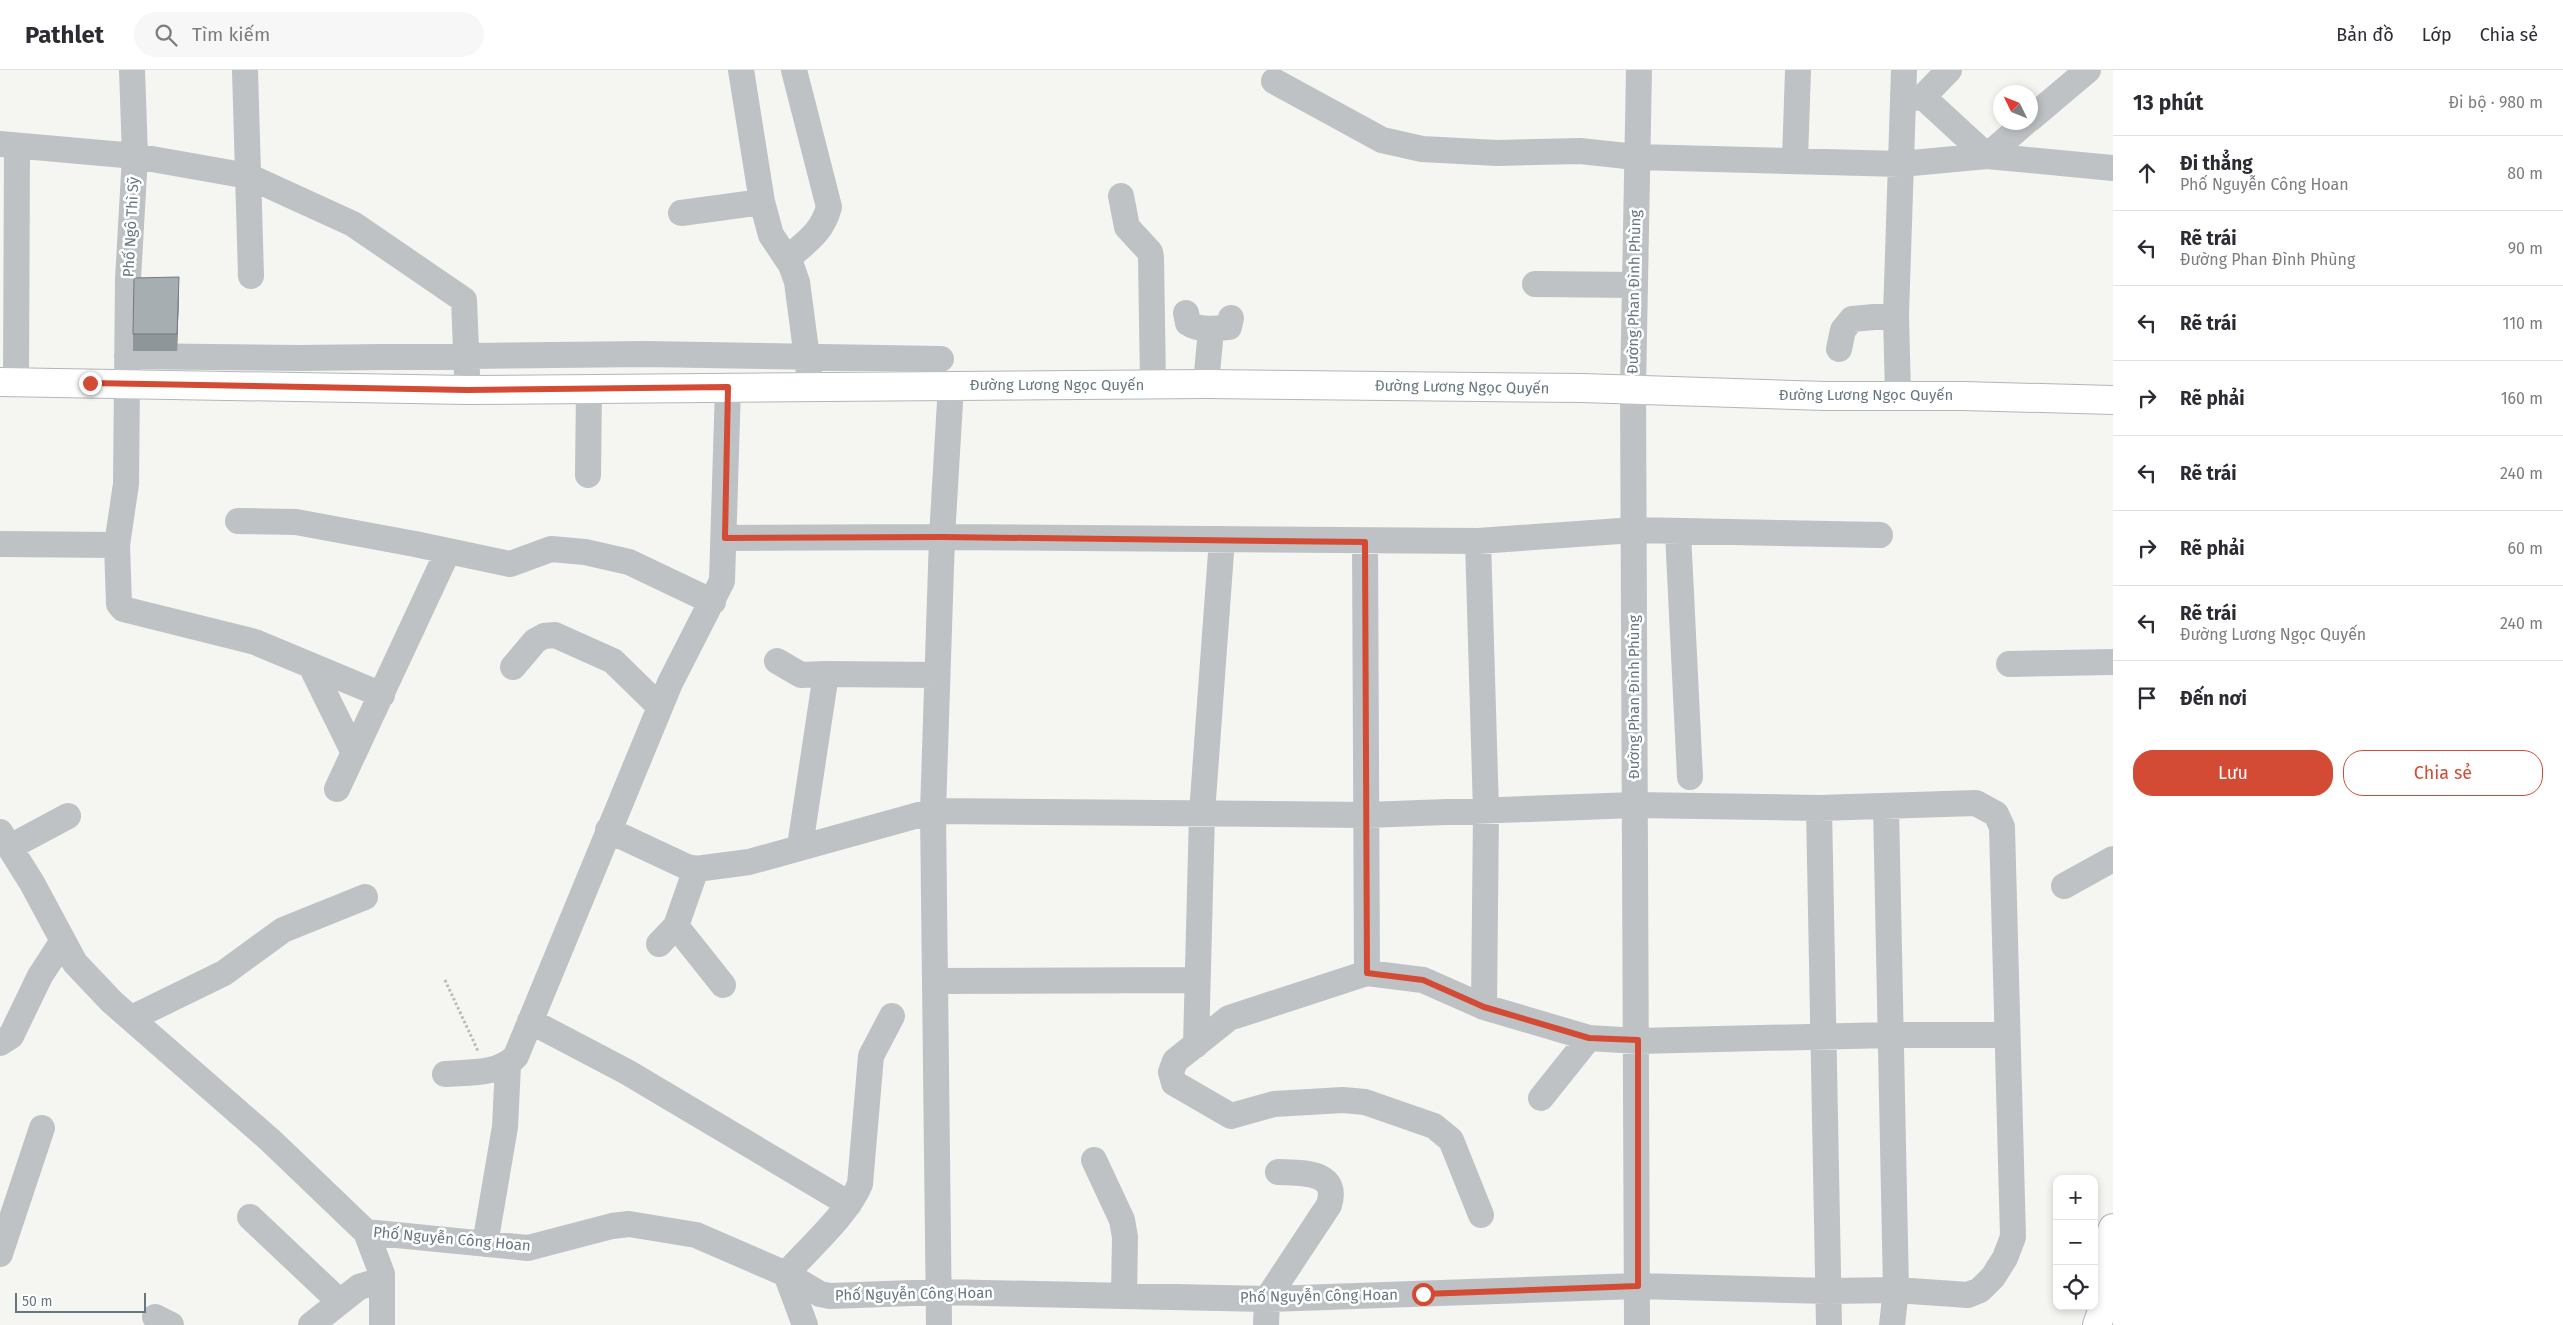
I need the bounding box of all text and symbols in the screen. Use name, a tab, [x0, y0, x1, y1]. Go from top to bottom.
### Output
search box	[134, 12, 484, 57]
text: Pathlet	[25, 21, 104, 49]
icon: search	[152, 21, 180, 49]
text: Tìm kiếm	[192, 23, 270, 46]
text: Bản đồ	[2336, 24, 2394, 46]
text: Lớp	[2422, 24, 2452, 46]
text: Chia sẻ	[2480, 24, 2538, 46]
north arrow	[1993, 85, 2038, 130]
text: 13 phút	[2133, 90, 2203, 116]
text: Đi bộ · 980 m	[2448, 93, 2543, 112]
text: Đi thẳng	[2180, 152, 2253, 175]
icon: ahead	[2133, 159, 2161, 187]
text: 80 m	[2507, 164, 2543, 183]
text: Phố Nguyễn Công Hoan	[2180, 175, 2349, 194]
street label: Phố Ngô Thì Sỹ	[119, 176, 143, 278]
street label: Đường Phan Đình Phùng	[1624, 209, 1644, 374]
text: Rẽ trái	[2180, 227, 2237, 250]
icon: left	[2133, 234, 2161, 262]
text: 90 m	[2508, 239, 2543, 258]
text: Đường Phan Đình Phùng	[2180, 250, 2355, 269]
icon: left	[2133, 309, 2161, 337]
text: Rẽ trái	[2180, 312, 2237, 335]
text: 110 m	[2502, 314, 2543, 333]
route end	[79, 372, 102, 395]
street label: Đường Lương Ngọc Quyến	[970, 376, 1144, 394]
street label: Đường Lương Ngọc Quyến	[1375, 376, 1549, 398]
icon: right	[2133, 384, 2161, 412]
street label: Đường Lương Ngọc Quyến	[1779, 386, 1953, 404]
text: Rẽ phải	[2180, 387, 2245, 410]
text: 160 m	[2501, 389, 2543, 408]
icon: left	[2133, 459, 2161, 487]
text: Rẽ trái	[2180, 462, 2237, 485]
text: 240 m	[2500, 464, 2543, 483]
icon: right	[2133, 534, 2161, 562]
text: Rẽ phải	[2180, 537, 2245, 560]
text: 60 m	[2508, 539, 2543, 558]
text: Rẽ trái	[2180, 602, 2237, 625]
icon: left	[2133, 609, 2161, 637]
text: 240 m	[2500, 614, 2543, 633]
street label: Đường Phan Đình Phùng	[1625, 615, 1643, 779]
text: Đường Lương Ngọc Quyến	[2180, 625, 2366, 644]
icon: arrive	[2133, 684, 2161, 712]
text: Đến nơi	[2180, 687, 2247, 710]
button: Lưu	[2133, 750, 2333, 796]
button: Chia sẻ	[2343, 750, 2543, 796]
map controls	[2053, 1175, 2098, 1310]
button: +	[2053, 1175, 2098, 1220]
button: −	[2053, 1220, 2098, 1265]
street label: Phố Nguyễn Công Hoan	[373, 1223, 531, 1255]
button: locate	[2053, 1265, 2098, 1310]
route start	[1412, 1283, 1435, 1306]
street label: Phố Nguyễn Công Hoan	[835, 1284, 993, 1304]
street label: Phố Nguyễn Công Hoan	[1240, 1286, 1398, 1306]
scale bar	[15, 1290, 146, 1313]
text: 50 m	[22, 1293, 53, 1310]

